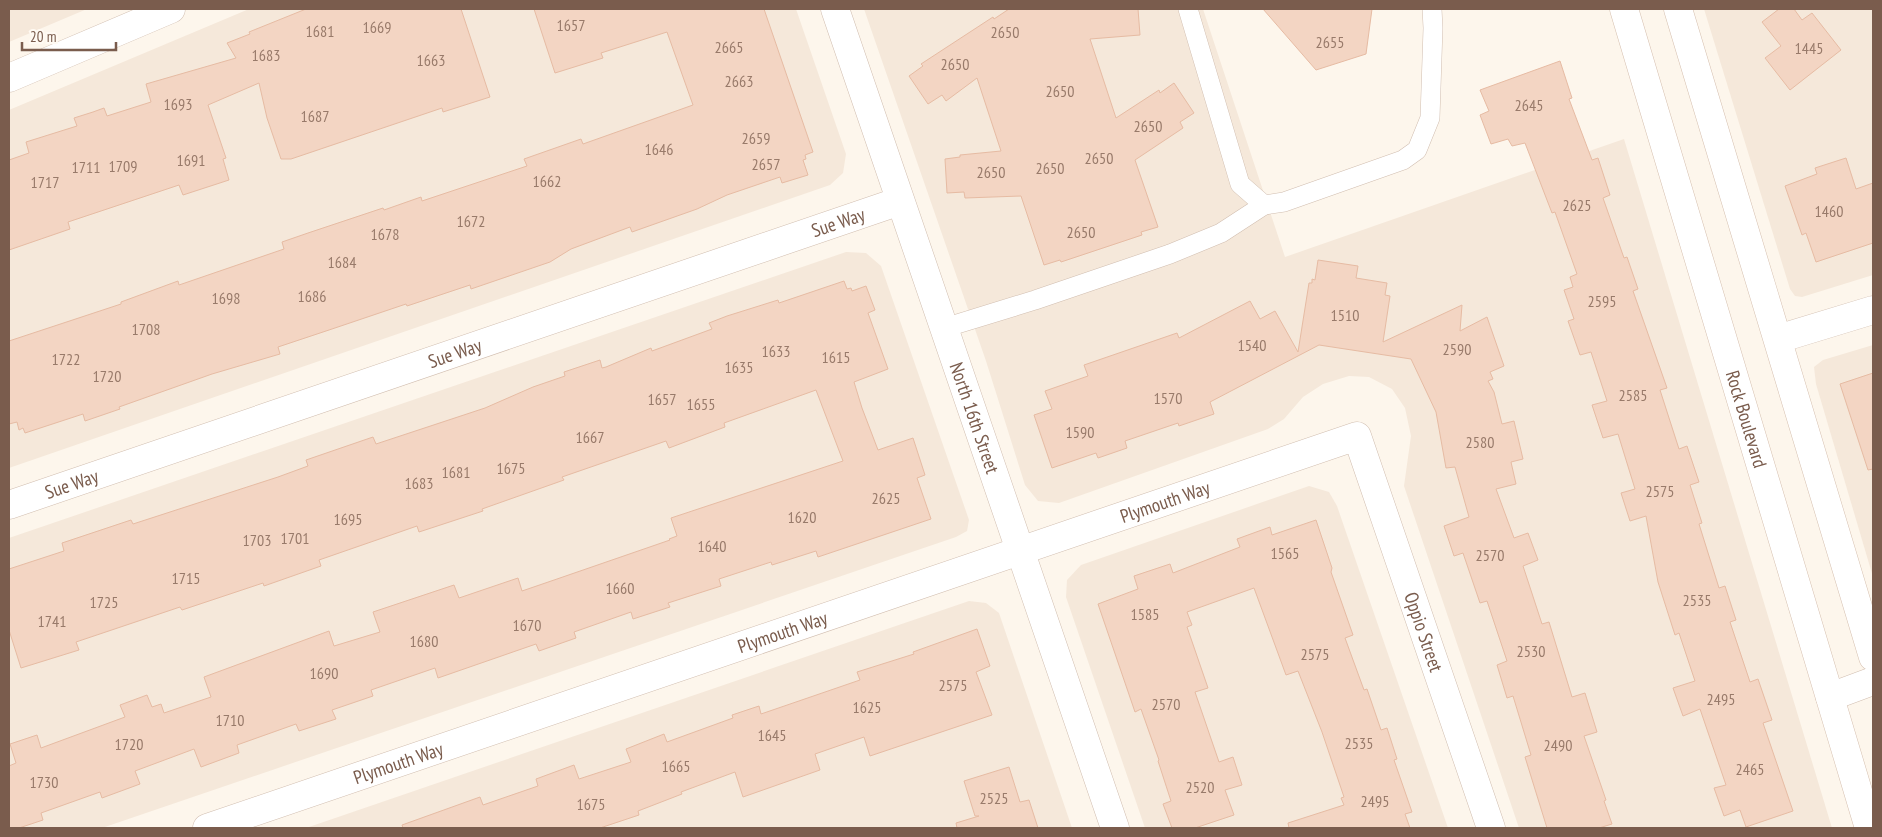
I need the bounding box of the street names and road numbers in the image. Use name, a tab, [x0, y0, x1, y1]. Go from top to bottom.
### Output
street label: Sue Way	[808, 202, 869, 242]
street label: Sue Way	[425, 332, 485, 373]
street label: North 16th Street	[945, 359, 1005, 477]
street label: Rock Boulevard	[1721, 368, 1773, 470]
street label: Sue Way	[42, 463, 102, 504]
street label: Plymouth Way	[1117, 475, 1214, 528]
street label: Oppio Street	[1399, 589, 1449, 676]
street label: Plymouth Way	[734, 605, 831, 658]
street label: Plymouth Way	[350, 736, 447, 789]

